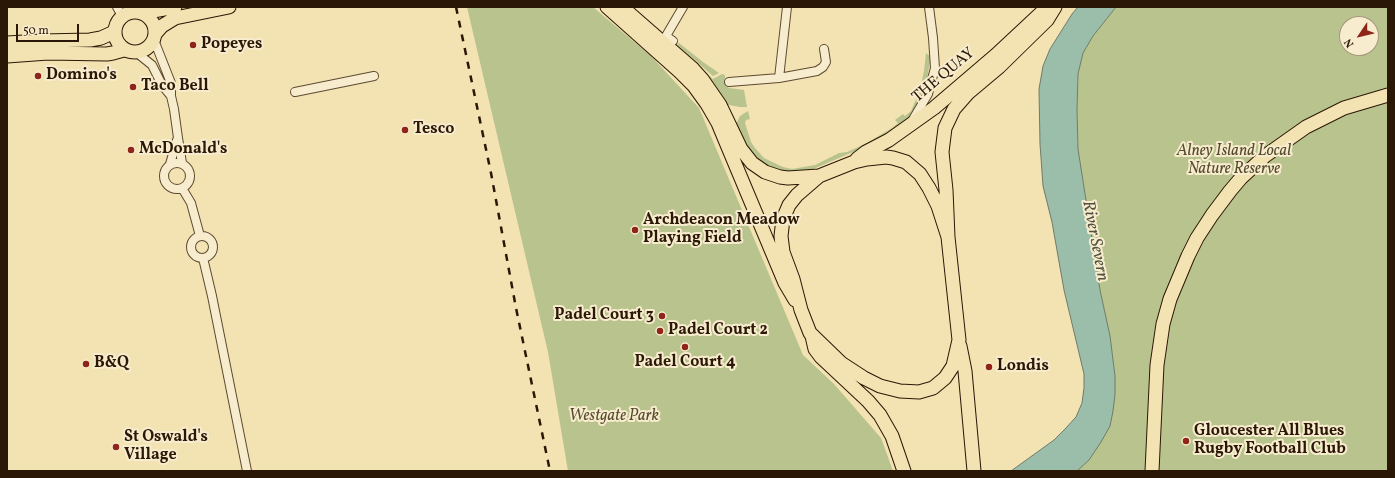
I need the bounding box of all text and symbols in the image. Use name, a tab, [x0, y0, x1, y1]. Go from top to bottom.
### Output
scale bar	[18, 16, 81, 42]
north arrow	[1339, 16, 1379, 56]
text: 50 m	[23, 23, 49, 39]
place label: Popeyes	[201, 35, 262, 55]
text: N	[1341, 35, 1358, 50]
marker: Popeyes	[188, 40, 198, 50]
street label: THE QUAY	[909, 44, 979, 108]
place label: Domino's	[46, 66, 117, 86]
marker: Domino's	[33, 71, 43, 81]
place label: Taco Bell	[141, 77, 209, 97]
marker: Taco Bell	[128, 82, 138, 92]
place label: Tesco	[413, 120, 454, 140]
marker: Tesco	[400, 125, 410, 135]
place label: McDonald's	[139, 140, 227, 160]
park label: Alney Island Local Nature Reserve	[1177, 142, 1291, 180]
marker: McDonald's	[126, 145, 136, 155]
water label: River Severn	[1076, 199, 1112, 283]
place label: Archdeacon Meadow Playing Field	[643, 211, 800, 249]
marker: Archdeacon Meadow Playing Field	[630, 225, 640, 235]
place label: Padel Court 3	[554, 306, 654, 326]
marker: Padel Court 3	[657, 311, 667, 321]
place label: Padel Court 2	[668, 321, 768, 341]
marker: Padel Court 2	[655, 326, 665, 336]
marker: Padel Court 4	[680, 342, 690, 352]
place label: Padel Court 4	[634, 353, 736, 373]
place label: B&Q	[94, 354, 129, 374]
place label: Londis	[997, 357, 1049, 377]
marker: B&Q	[81, 359, 91, 369]
marker: Londis	[984, 362, 994, 372]
park label: Westgate Park	[569, 407, 659, 427]
place label: Gloucester All Blues Rugby Football Club	[1194, 422, 1346, 460]
place label: St Oswald's Village	[124, 428, 208, 466]
marker: Gloucester All Blues Rugby Football Club	[1181, 436, 1191, 446]
marker: St Oswald's Village	[111, 442, 121, 452]

